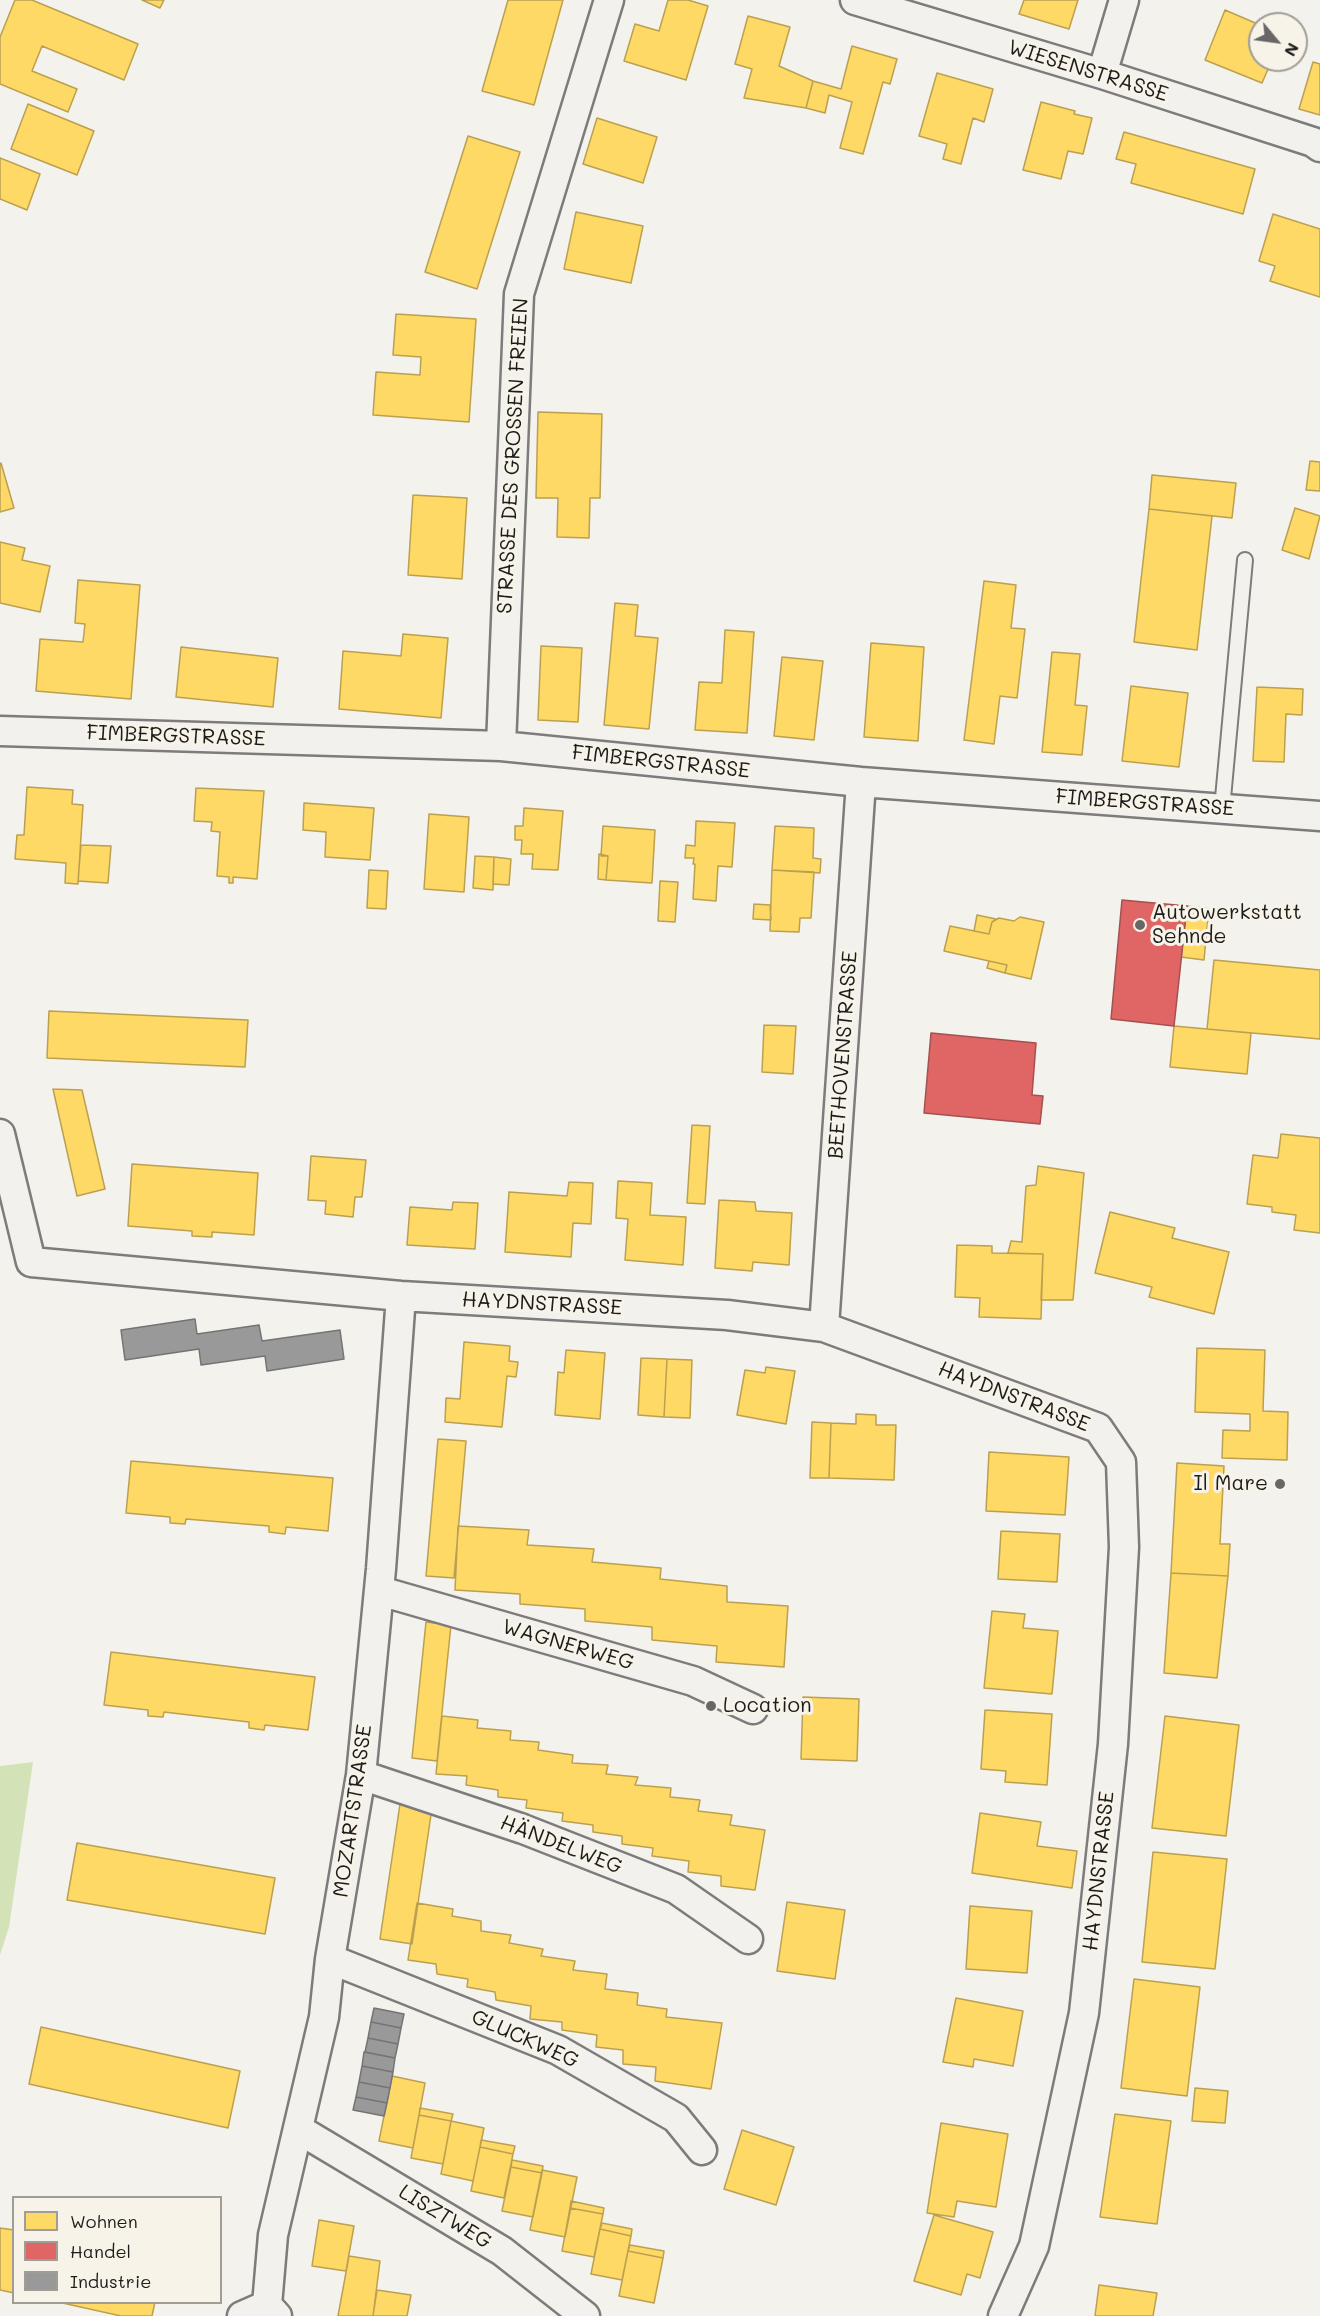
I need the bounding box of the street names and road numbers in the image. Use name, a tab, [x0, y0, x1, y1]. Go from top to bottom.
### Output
street label: WIESENSTRASSE	[1005, 35, 1171, 107]
street label: STRASSE DES GROSSEN FREIEN	[492, 297, 534, 615]
street label: FIMBERGSTRASSE	[86, 720, 266, 752]
street label: FIMBERGSTRASSE	[571, 740, 751, 784]
street label: FIMBERGSTRASSE	[1055, 784, 1235, 822]
street label: BEETHOVENSTRASSE	[823, 950, 863, 1160]
street label: HAYDNSTRASSE	[461, 1287, 623, 1321]
street label: HAYDNSTRASSE	[935, 1356, 1093, 1438]
street label: WAGNERWEG	[499, 1614, 637, 1676]
street label: MOZARTSTRASSE	[328, 1723, 378, 1899]
street label: HAYDNSTRASSE	[1078, 1790, 1120, 1952]
street label: HÄNDELWEG	[496, 1810, 626, 1880]
street label: GLUCKWEG	[468, 2004, 582, 2074]
street label: LISZTWEG	[394, 2179, 496, 2255]

